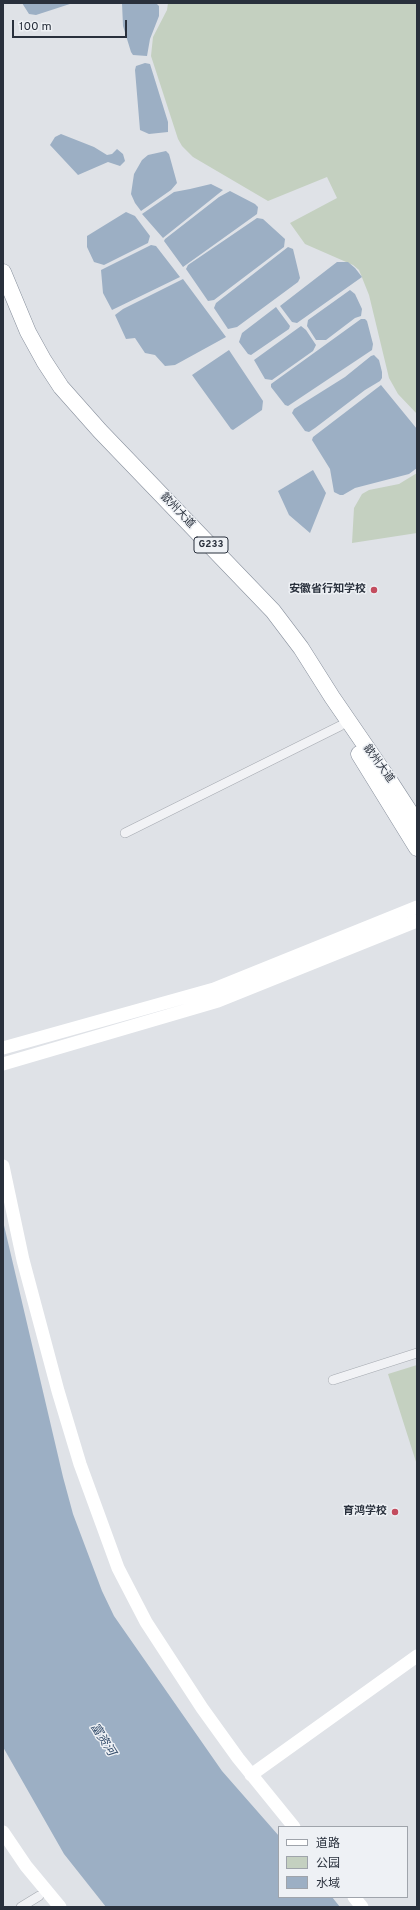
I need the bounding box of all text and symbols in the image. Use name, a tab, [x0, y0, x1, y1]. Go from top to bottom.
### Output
scale bar	[14, 12, 129, 38]
text: 100 m	[19, 19, 52, 35]
street label: 歙州大道	[157, 491, 197, 531]
road number: G233	[194, 537, 228, 553]
place label: 安徽省行知学校	[289, 583, 366, 597]
marker: 安徽省行知学校	[369, 585, 379, 595]
street label: 歙州大道	[360, 742, 396, 786]
place label: 育鸿学校	[343, 1505, 387, 1519]
marker: 育鸿学校	[390, 1507, 400, 1517]
water label: 富资河	[86, 1721, 118, 1759]
legend	[278, 1826, 408, 1898]
text: 道路	[316, 1836, 340, 1852]
text: 公园	[316, 1856, 340, 1872]
text: 水域	[316, 1876, 340, 1892]

